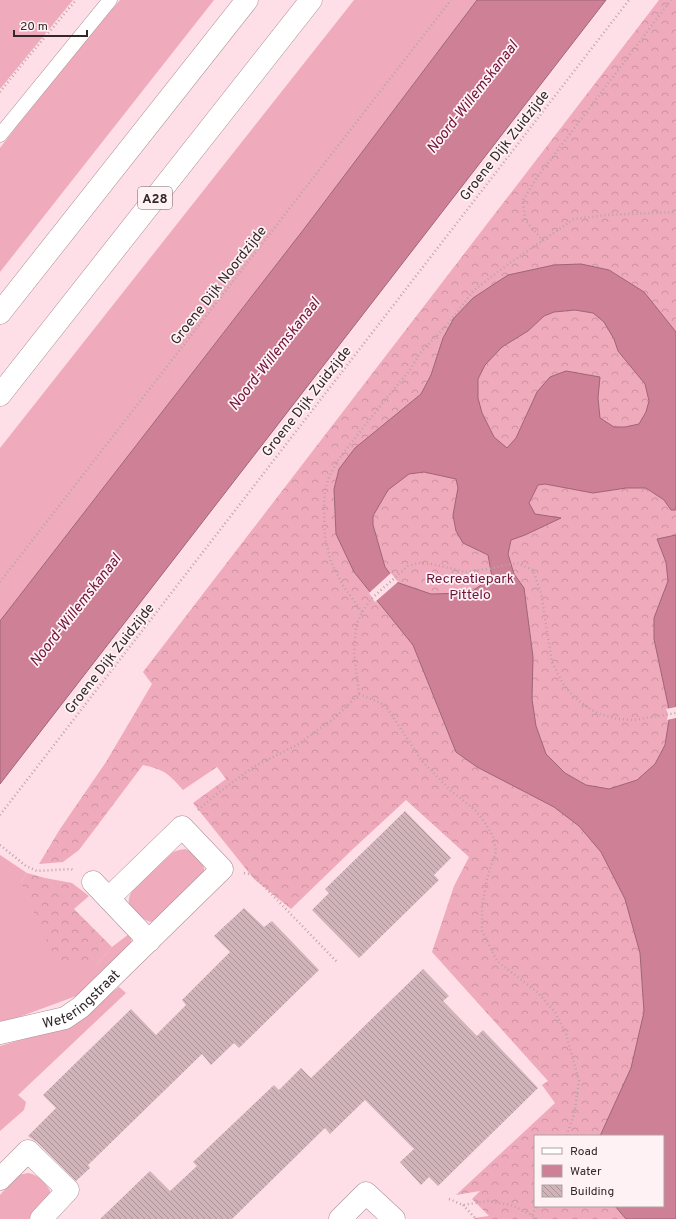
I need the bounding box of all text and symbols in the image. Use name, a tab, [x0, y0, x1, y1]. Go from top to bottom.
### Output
scale bar	[14, 12, 87, 38]
text: 20 m	[20, 19, 48, 35]
water label: Noord-Willemskanaal	[423, 37, 524, 158]
street label: Groene Dijk Zuidzijde	[457, 87, 554, 205]
road number: A28	[138, 187, 172, 209]
street label: Groene Dijk Noordzijde	[168, 223, 271, 349]
water label: Noord-Willemskanaal	[225, 294, 326, 415]
street label: Groene Dijk Zuidzijde	[259, 343, 356, 461]
water label: Noord-Willemskanaal	[26, 550, 127, 671]
park label: Recreatiepark Pittelo	[426, 571, 514, 604]
street label: Groene Dijk Zuidzijde	[62, 600, 159, 718]
street label: Weteringstraat	[41, 967, 124, 1033]
legend	[534, 1135, 664, 1207]
text: Road	[570, 1144, 598, 1160]
text: Water	[570, 1164, 602, 1180]
text: Building	[570, 1184, 614, 1200]

